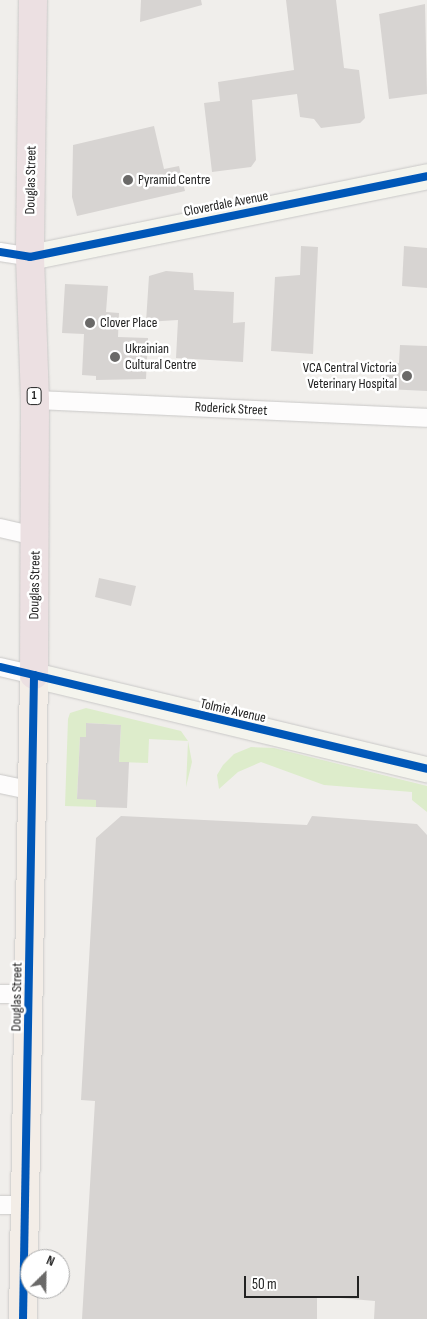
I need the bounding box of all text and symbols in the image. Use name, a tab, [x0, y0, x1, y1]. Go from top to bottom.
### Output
street label: Douglas Street	[22, 145, 40, 215]
place label: Pyramid Centre	[138, 172, 210, 188]
marker: Pyramid Centre	[122, 174, 134, 186]
street label: Cloverdale Avenue	[182, 188, 270, 220]
place label: Clover Place	[100, 315, 157, 331]
marker: Clover Place	[84, 317, 96, 329]
place label: Ukrainian Cultural Centre	[125, 341, 196, 374]
marker: Ukrainian Cultural Centre	[109, 351, 121, 363]
place label: VCA Central Victoria Veterinary Hospital	[303, 360, 397, 392]
marker: VCA Central Victoria Veterinary Hospital	[401, 370, 413, 382]
road number: 1	[26, 386, 42, 406]
street label: Roderick Street	[194, 399, 268, 419]
street label: Douglas Street	[26, 550, 44, 620]
street label: Tolmie Avenue	[199, 695, 267, 727]
street label: Douglas Street	[8, 962, 26, 1032]
north arrow	[20, 1249, 70, 1299]
text: N	[44, 1251, 57, 1270]
scale bar	[247, 1266, 362, 1298]
text: 50 m	[252, 1275, 277, 1294]

